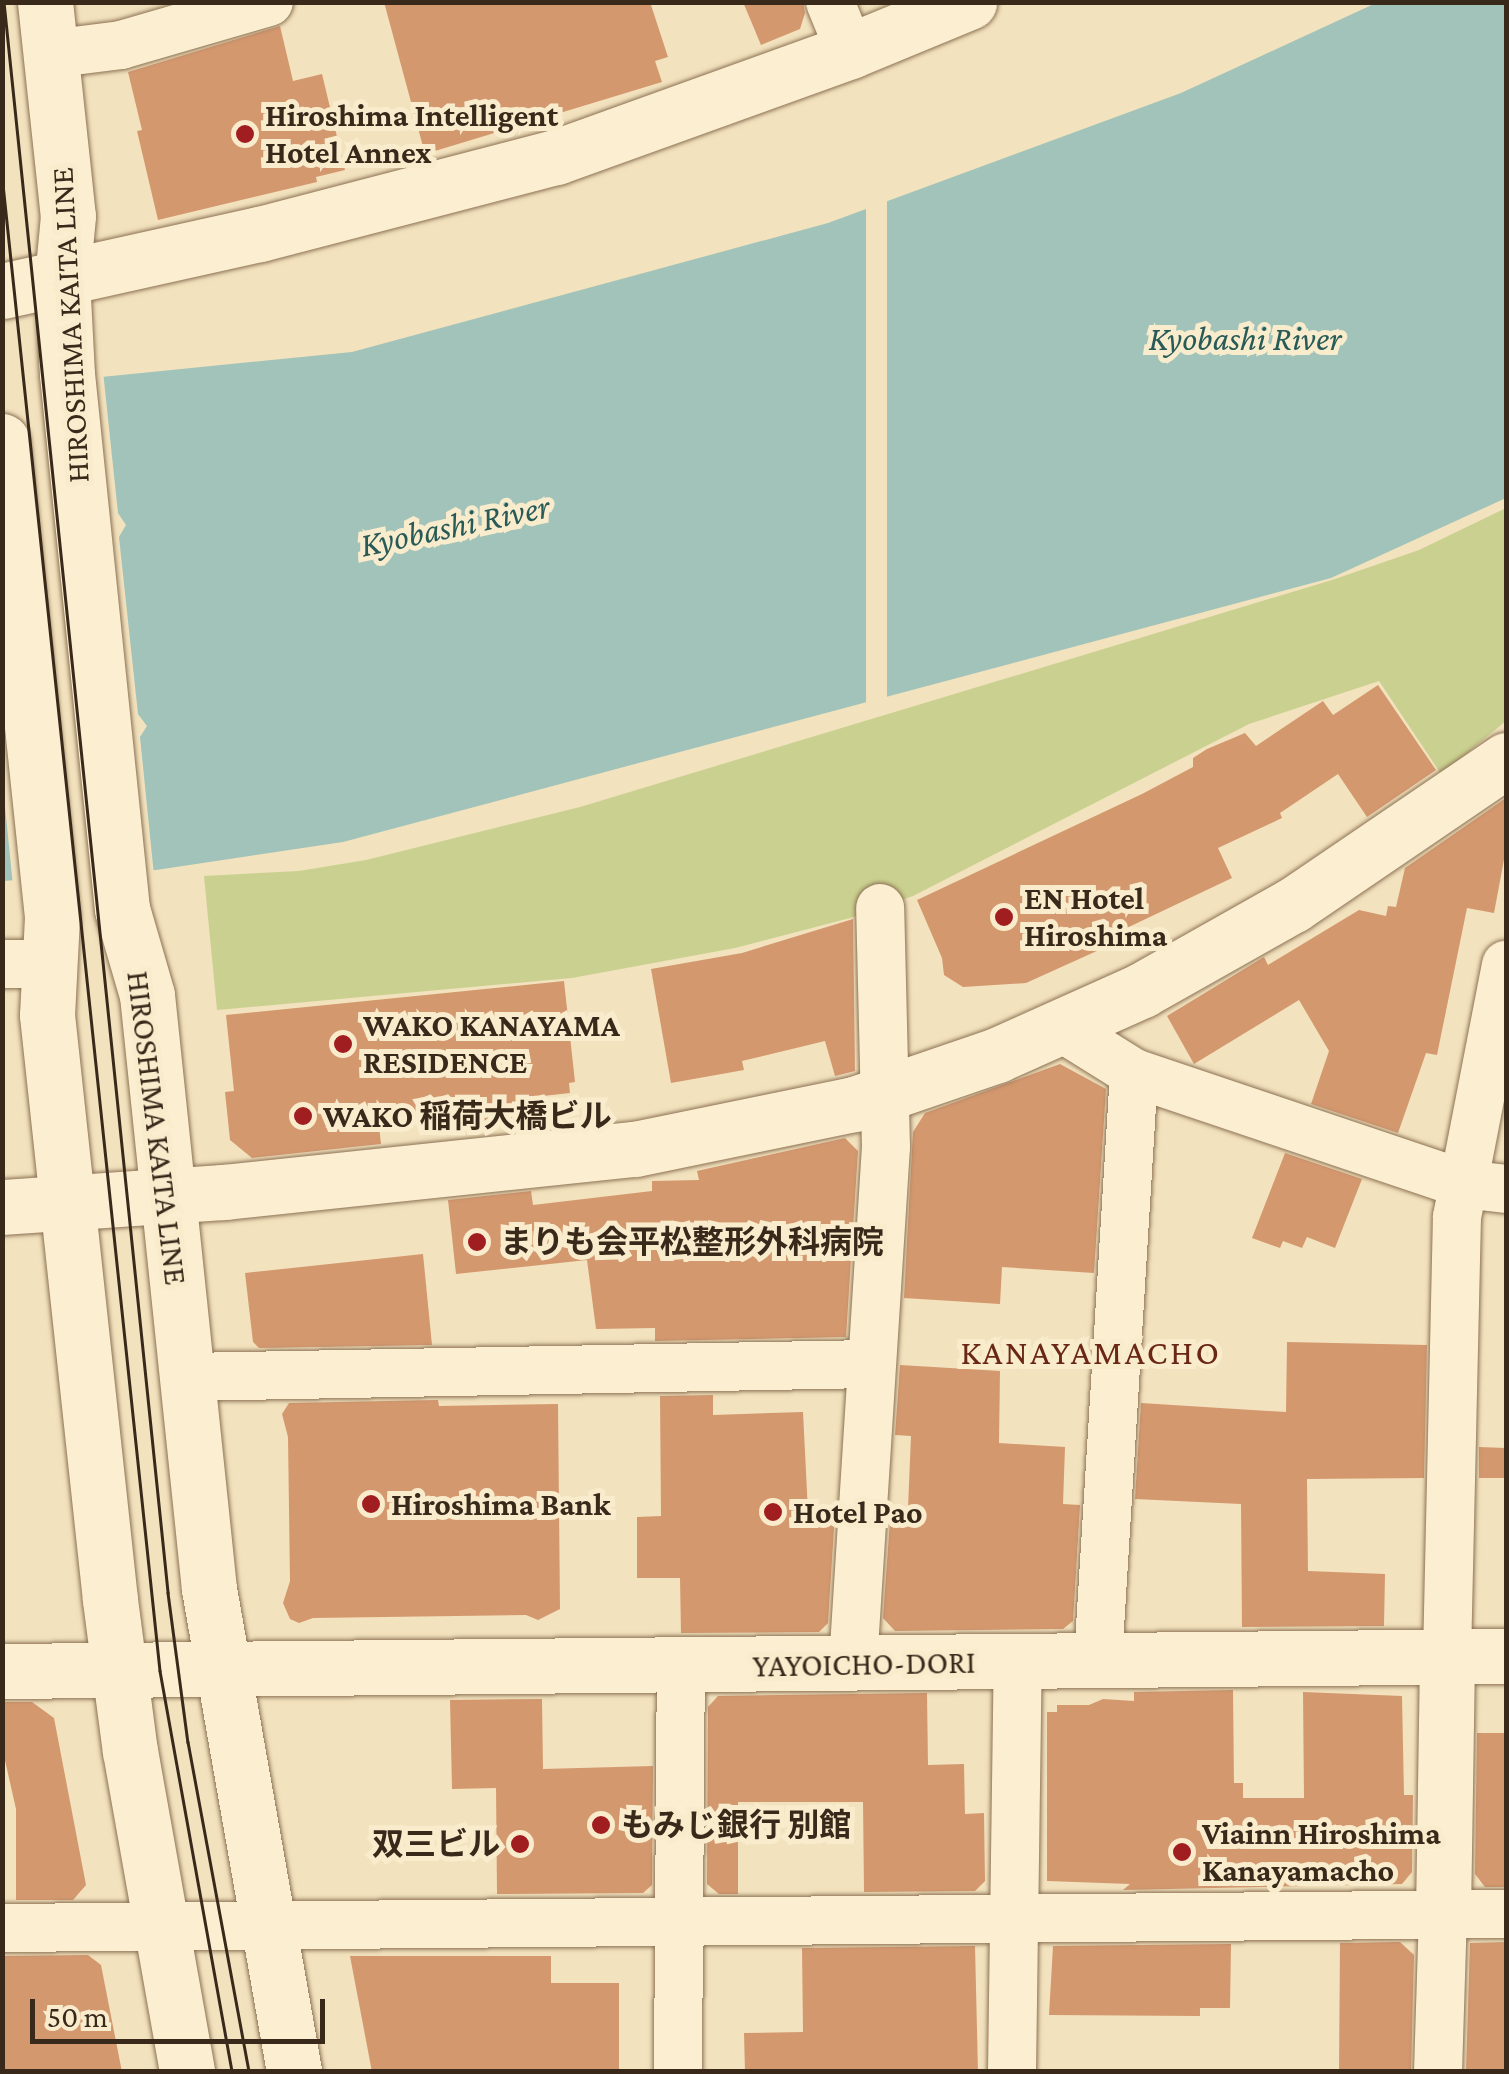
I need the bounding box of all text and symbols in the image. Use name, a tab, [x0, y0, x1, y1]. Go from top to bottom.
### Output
place label: Hiroshima Intelligent Hotel Annex	[265, 97, 558, 172]
marker: Hiroshima Intelligent Hotel Annex	[234, 123, 256, 145]
street label: HIROSHIMA KAITA LINE	[43, 166, 97, 484]
water label: Kyobashi River	[1149, 318, 1341, 360]
water label: Kyobashi River	[356, 485, 554, 567]
place label: EN Hotel Hiroshima	[1024, 880, 1167, 955]
marker: EN Hotel Hiroshima	[993, 906, 1015, 928]
street label: HIROSHIMA KAITA LINE	[119, 969, 195, 1287]
place label: WAKO KANAYAMA RESIDENCE	[363, 1007, 620, 1082]
marker: WAKO KANAYAMA RESIDENCE	[332, 1033, 354, 1055]
place label: WAKO 稲荷大橋ビル	[323, 1097, 612, 1135]
marker: WAKO 稲荷大橋ビル	[292, 1105, 314, 1127]
place label: まりも会平松整形外科病院	[500, 1223, 884, 1261]
marker: まりも会平松整形外科病院	[464, 1229, 490, 1255]
district label: KANAYAMACHO	[961, 1332, 1221, 1374]
place label: Hiroshima Bank	[391, 1485, 611, 1523]
marker: Hiroshima Bank	[360, 1493, 382, 1515]
place label: Hotel Pao	[793, 1493, 923, 1531]
marker: Hotel Pao	[762, 1501, 784, 1523]
street label: YAYOICHO-DORI	[752, 1643, 976, 1685]
place label: もみじ銀行 別館	[621, 1806, 851, 1844]
marker: もみじ銀行 別館	[590, 1814, 612, 1836]
place label: Viainn Hiroshima Kanayamacho	[1202, 1815, 1441, 1890]
place label: 双三ビル	[372, 1825, 500, 1863]
marker: 双三ビル	[509, 1833, 531, 1855]
marker: Viainn Hiroshima Kanayamacho	[1171, 1841, 1193, 1863]
scale bar	[35, 1979, 330, 2041]
text: 50 m	[47, 2000, 108, 2033]

